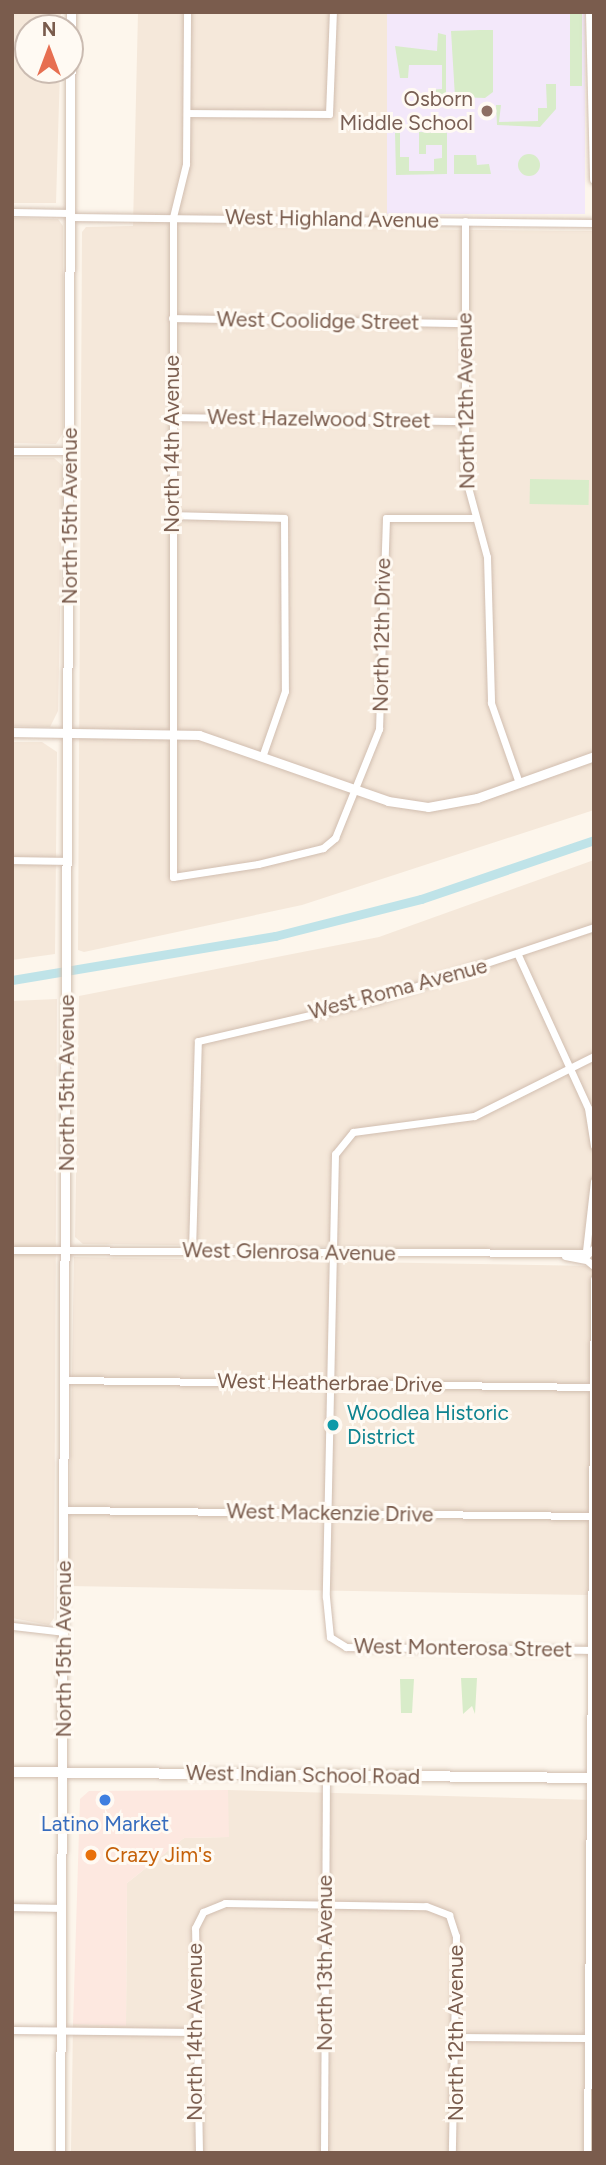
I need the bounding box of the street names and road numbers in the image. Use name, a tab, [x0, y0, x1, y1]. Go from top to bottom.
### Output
street label: West Highland Avenue	[225, 205, 439, 233]
street label: West Coolidge Street	[216, 307, 420, 335]
street label: North 12th Avenue	[452, 312, 480, 490]
street label: North 14th Avenue	[159, 355, 185, 533]
street label: West Hazelwood Street	[207, 404, 431, 434]
street label: North 15th Avenue	[57, 428, 83, 604]
street label: North 12th Drive	[368, 558, 396, 712]
street label: West Roma Avenue	[306, 953, 490, 1025]
street label: North 15th Avenue	[54, 995, 80, 1171]
street label: West Glenrosa Avenue	[182, 1238, 396, 1266]
street label: West Heatherbrae Drive	[217, 1368, 443, 1398]
street label: West Mackenzie Drive	[226, 1499, 434, 1527]
street label: North 15th Avenue	[51, 1561, 77, 1737]
street label: West Monterosa Street	[354, 1633, 572, 1663]
street label: West Indian School Road	[186, 1760, 420, 1790]
street label: North 13th Avenue	[312, 1875, 338, 2051]
street label: North 14th Avenue	[182, 1943, 208, 2121]
street label: North 12th Avenue	[443, 1945, 469, 2121]

